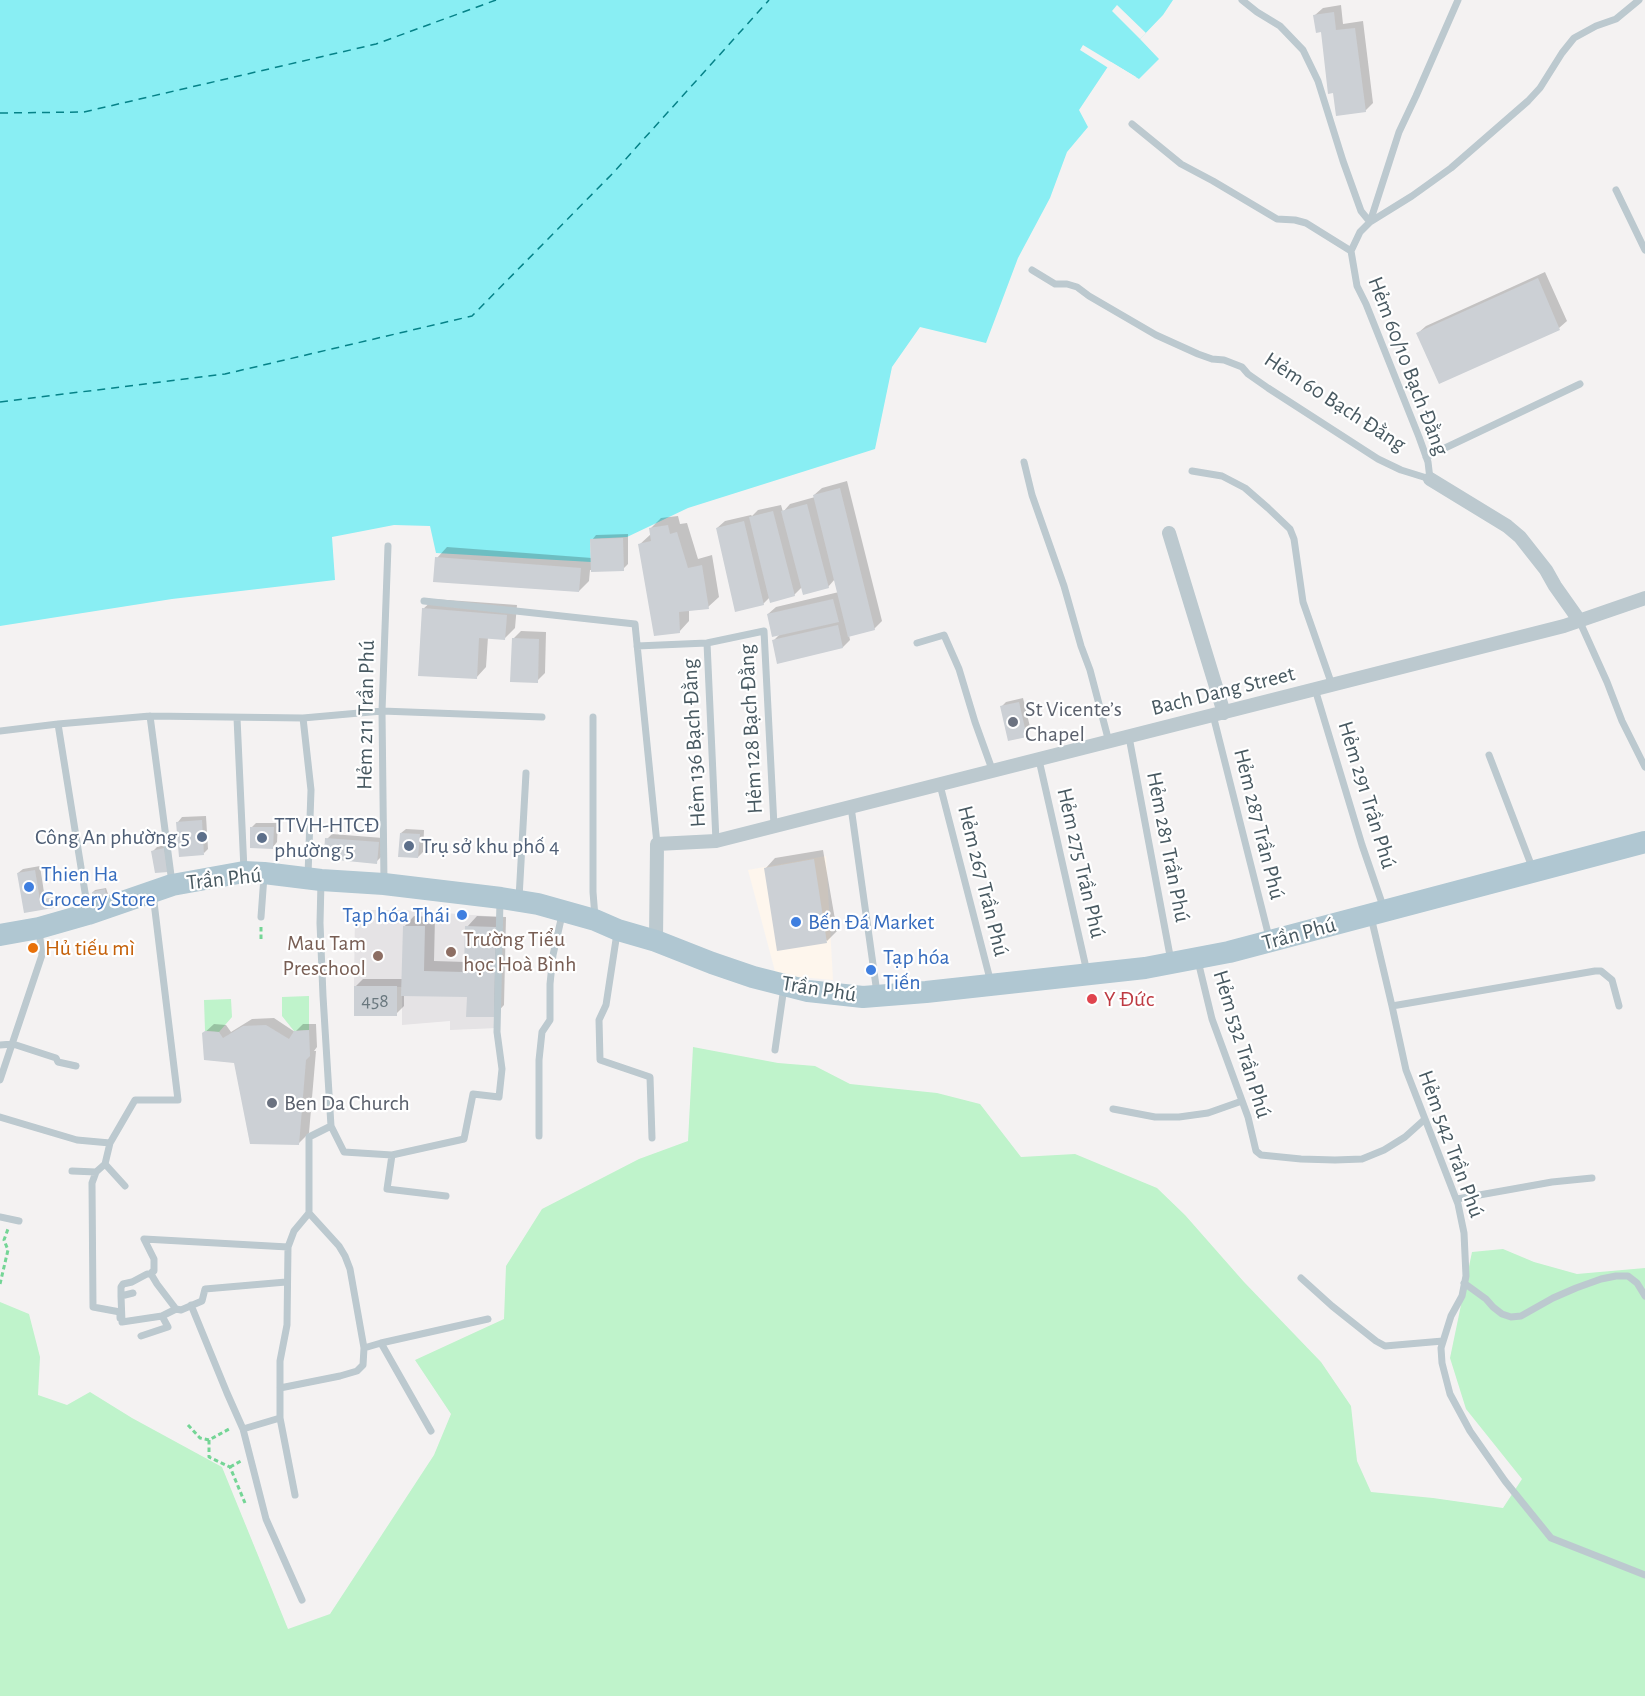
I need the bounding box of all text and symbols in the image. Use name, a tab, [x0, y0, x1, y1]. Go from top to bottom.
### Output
street label: Hẻm 60/10 Bạch Đằng	[1362, 273, 1454, 459]
street label: Hẻm 60 Bạch Đằng	[1259, 346, 1411, 458]
street label: Hẻm 211 Trần Phú	[351, 640, 381, 790]
street label: Hẻm 128 Bạch Đằng	[733, 644, 769, 814]
street label: Hẻm 136 Bạch Đằng	[676, 658, 712, 828]
street label: Bach Dang Street	[1148, 660, 1298, 722]
place label: St Vicente’s Chapel	[1025, 696, 1122, 748]
marker: St Vicente’s Chapel	[1006, 715, 1020, 729]
street label: Hẻm 291 Trần Phú	[1332, 718, 1402, 872]
street label: Hẻm 287 Trần Phú	[1228, 746, 1290, 902]
street label: Hẻm 281 Trần Phú	[1140, 769, 1196, 925]
street label: Hẻm 275 Trần Phú	[1051, 785, 1111, 941]
street label: Hẻm 267 Trần Phú	[952, 803, 1014, 959]
place label: TTVH-HTCĐ phường 5	[274, 812, 379, 864]
place label: Công An phường 5	[35, 824, 190, 850]
marker: Công An phường 5	[195, 830, 209, 844]
marker: TTVH-HTCĐ phường 5	[255, 831, 269, 845]
place label: Trụ sở khu phố 4	[421, 833, 560, 859]
marker: Trụ sở khu phố 4	[402, 839, 416, 853]
place label: Thien Ha Grocery Store	[41, 861, 156, 912]
street label: Trần Phú	[185, 862, 263, 896]
marker: Thien Ha Grocery Store	[22, 880, 36, 894]
place label: Tạp hóa Thái	[342, 902, 450, 928]
marker: Tạp hóa Thái	[455, 908, 469, 922]
place label: Bến Đá Market	[808, 909, 934, 935]
street label: Trần Phú	[1259, 912, 1339, 956]
marker: Bến Đá Market	[789, 915, 803, 929]
place label: Trường Tiểu học Hoà Bình	[463, 926, 576, 978]
place label: Mau Tam Preschool	[283, 930, 366, 981]
place label: Hủ tiếu mì	[45, 935, 135, 961]
marker: Hủ tiếu mì	[26, 941, 40, 955]
place label: Tạp hóa Tiến	[883, 944, 950, 996]
marker: Trường Tiểu học Hoà Bình	[444, 945, 458, 959]
marker: Mau Tam Preschool	[371, 949, 385, 963]
marker: Tạp hóa Tiến	[864, 963, 878, 977]
street label: Hẻm 532 Trần Phú	[1207, 967, 1277, 1121]
street label: Trần Phú	[780, 970, 858, 1008]
place label: Y Đức	[1104, 986, 1154, 1012]
house number: 458	[361, 989, 389, 1013]
marker: Y Đức	[1085, 992, 1099, 1006]
street label: Hẻm 542 Trần Phú	[1412, 1067, 1490, 1221]
place label: Ben Da Church	[284, 1090, 410, 1116]
marker: Ben Da Church	[265, 1096, 279, 1110]

